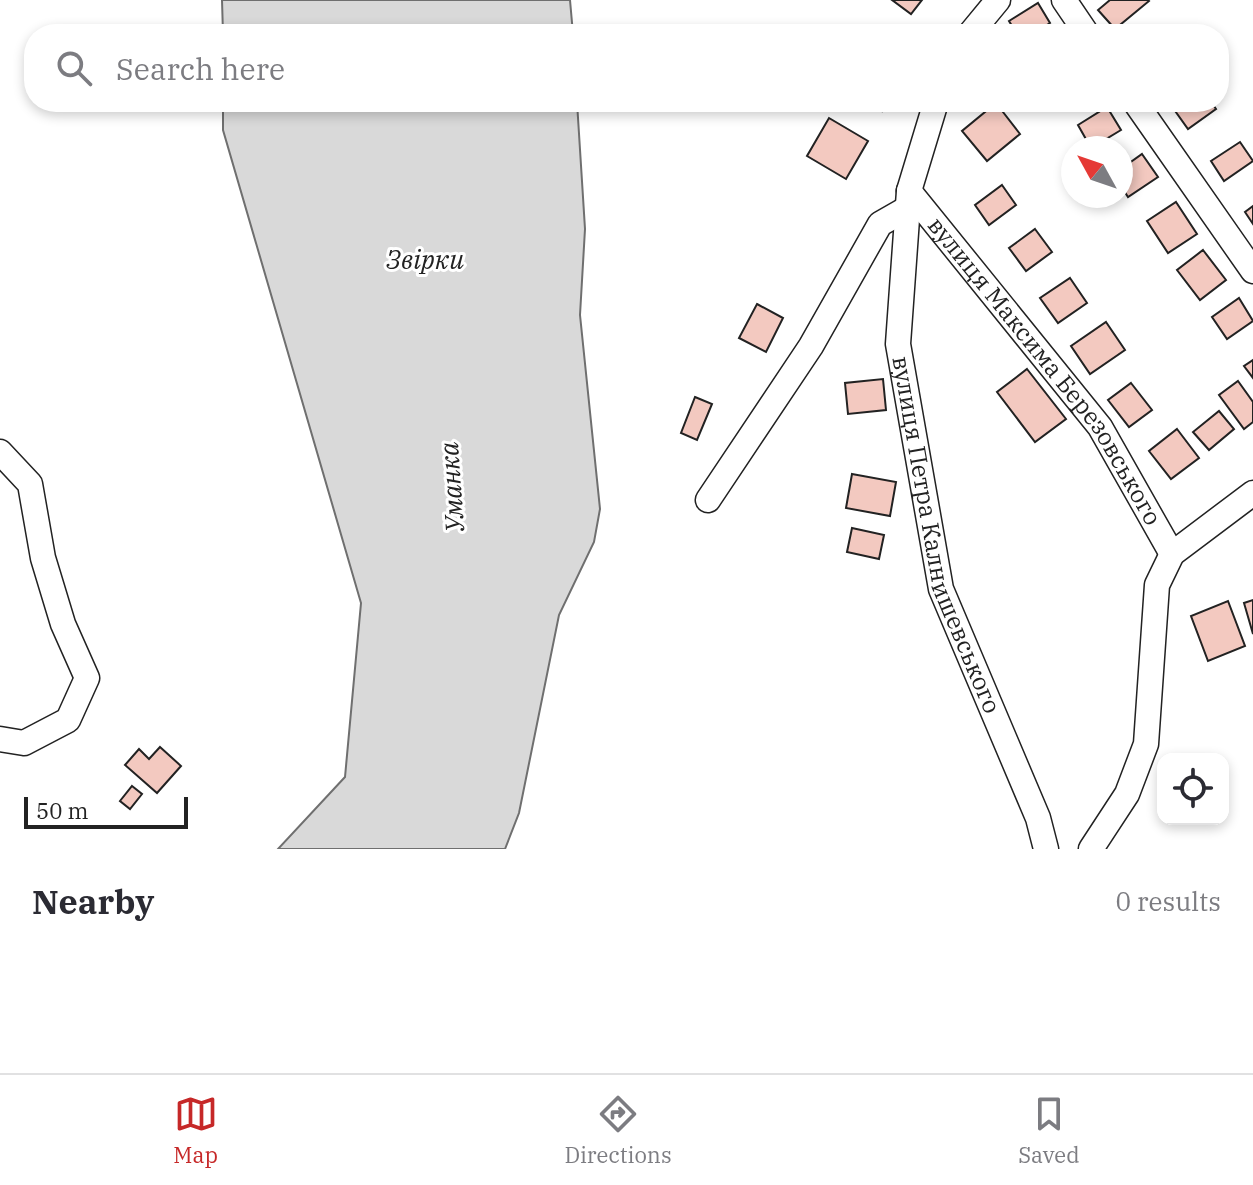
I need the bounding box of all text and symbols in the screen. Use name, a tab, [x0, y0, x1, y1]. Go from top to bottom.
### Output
search box	[24, 24, 1229, 112]
icon: search	[52, 46, 96, 90]
text: Search here	[116, 49, 285, 88]
north arrow	[1061, 136, 1133, 208]
street label: вулиця Максима Березовського	[921, 210, 1169, 531]
water label: Звірки	[386, 242, 464, 276]
street label: вулиця Петра Калнишевського	[885, 354, 1009, 718]
water label: Уманка	[431, 441, 471, 533]
map controls	[1157, 753, 1229, 825]
button: locate	[1157, 753, 1229, 825]
scale bar	[24, 793, 188, 829]
text: 50 m	[36, 796, 88, 825]
text: Nearby	[32, 879, 154, 923]
text: 0 results	[1115, 884, 1221, 918]
tab: Map	[173, 1092, 218, 1169]
tab: Directions	[564, 1092, 672, 1169]
tab: Saved	[1018, 1092, 1080, 1169]

